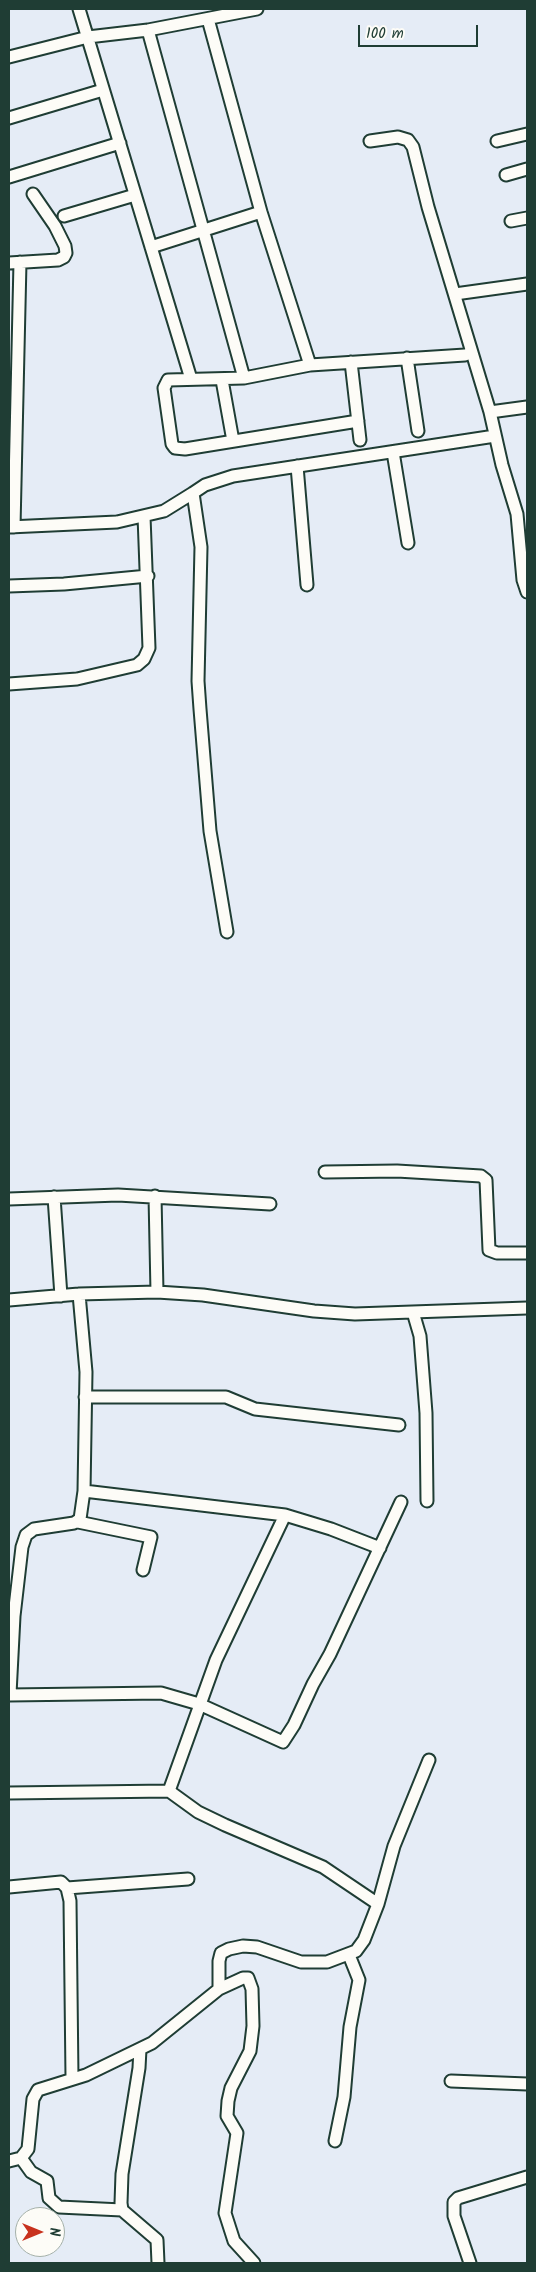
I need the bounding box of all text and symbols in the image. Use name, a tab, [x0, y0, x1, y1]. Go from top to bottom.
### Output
scale bar	[361, 15, 481, 47]
text: 100 m	[366, 22, 404, 46]
north arrow	[15, 2207, 65, 2257]
text: N	[43, 2228, 65, 2236]

